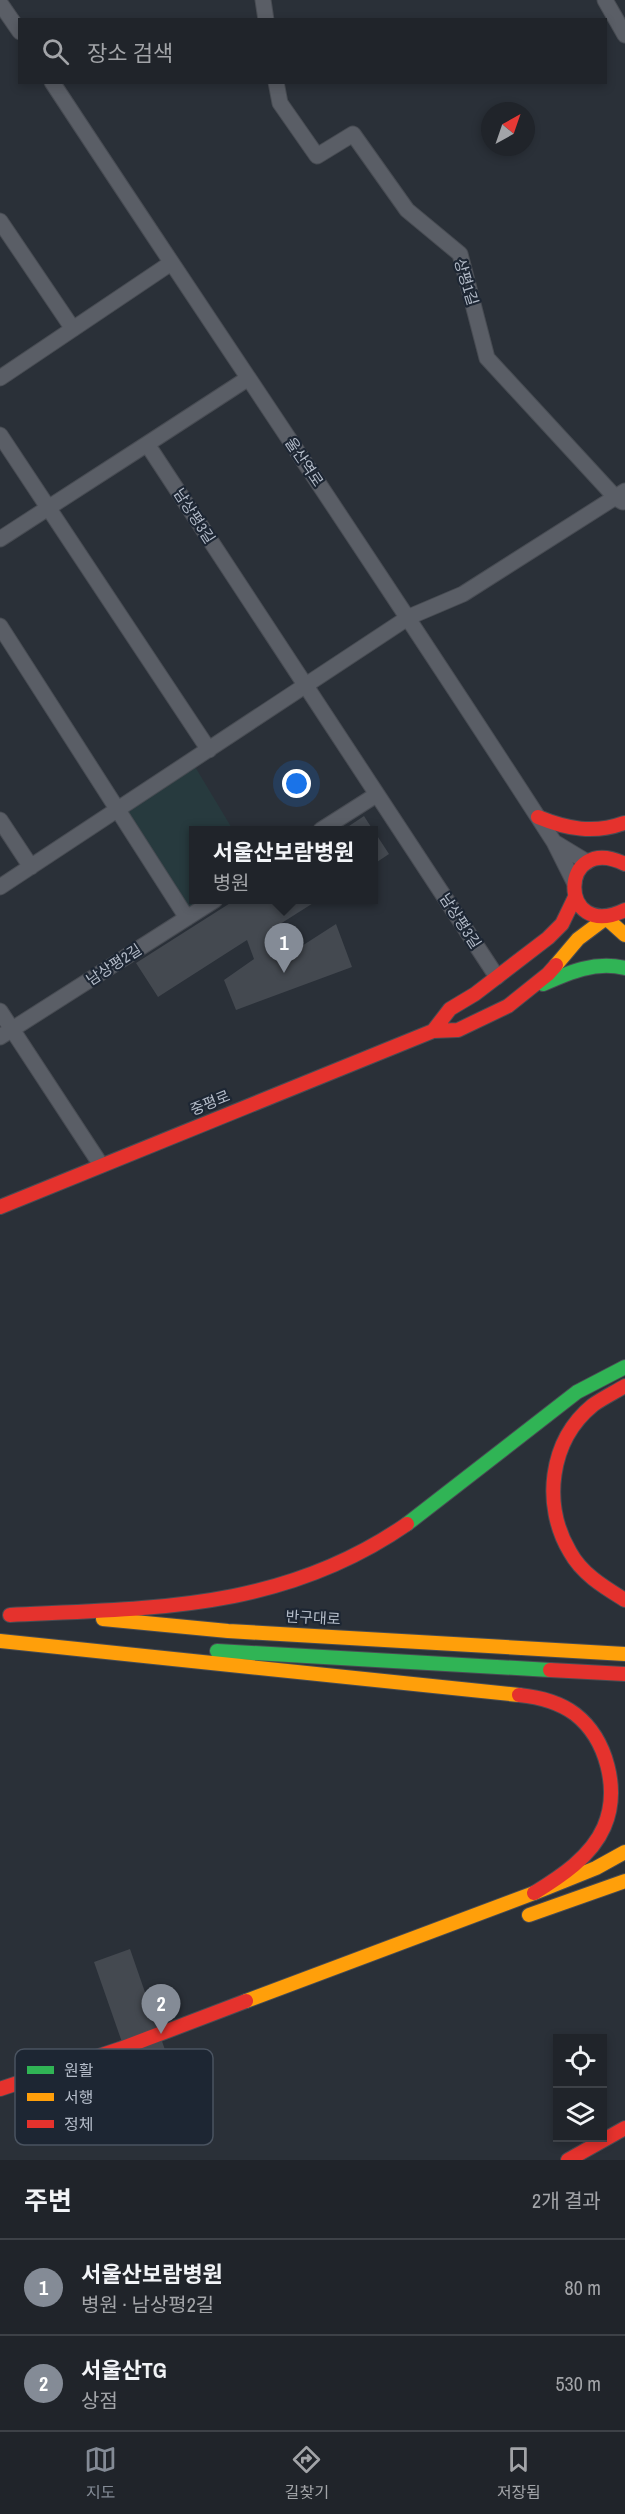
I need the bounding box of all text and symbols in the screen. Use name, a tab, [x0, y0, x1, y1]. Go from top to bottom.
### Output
search box	[18, 18, 607, 84]
icon: search	[39, 35, 72, 68]
text: 장소 검색	[87, 38, 173, 68]
north arrow	[481, 102, 535, 156]
street label: 상평1길	[449, 256, 484, 308]
street label: 울산역로	[280, 433, 329, 490]
street label: 남상평3길	[169, 484, 220, 547]
your location	[282, 769, 311, 798]
popup	[189, 826, 378, 904]
text: 서울산보람병원	[213, 837, 354, 867]
text: 병원	[213, 869, 249, 896]
street label: 남상평3길	[435, 889, 486, 952]
pin: 1	[264, 924, 304, 973]
street label: 남상평2길	[82, 939, 145, 990]
street label: 중평로	[187, 1085, 233, 1120]
street label: 반구대로	[285, 1606, 341, 1629]
pin: 2	[142, 1984, 180, 2034]
map controls	[553, 2034, 607, 2142]
button: locate	[553, 2034, 607, 2088]
legend	[15, 2049, 213, 2145]
text: 원활	[64, 2059, 94, 2081]
text: 서행	[64, 2086, 93, 2108]
button: layers	[553, 2088, 607, 2142]
text: 정체	[64, 2113, 93, 2135]
text: 주변	[24, 2183, 72, 2218]
text: 2개 결과	[532, 2187, 601, 2214]
text: 서울산보람병원	[81, 2259, 223, 2289]
text: 1	[39, 2274, 48, 2301]
text: 80 m	[565, 2274, 601, 2301]
text: 병원 · 남상평2길	[81, 2291, 214, 2318]
text: 서울산TG	[81, 2355, 167, 2385]
text: 2	[39, 2370, 48, 2397]
text: 530 m	[555, 2370, 601, 2397]
text: 상점	[81, 2387, 118, 2414]
tab: 지도	[84, 2443, 117, 2503]
tab: 길찾기	[285, 2443, 329, 2503]
tab: 저장됨	[497, 2443, 541, 2503]

